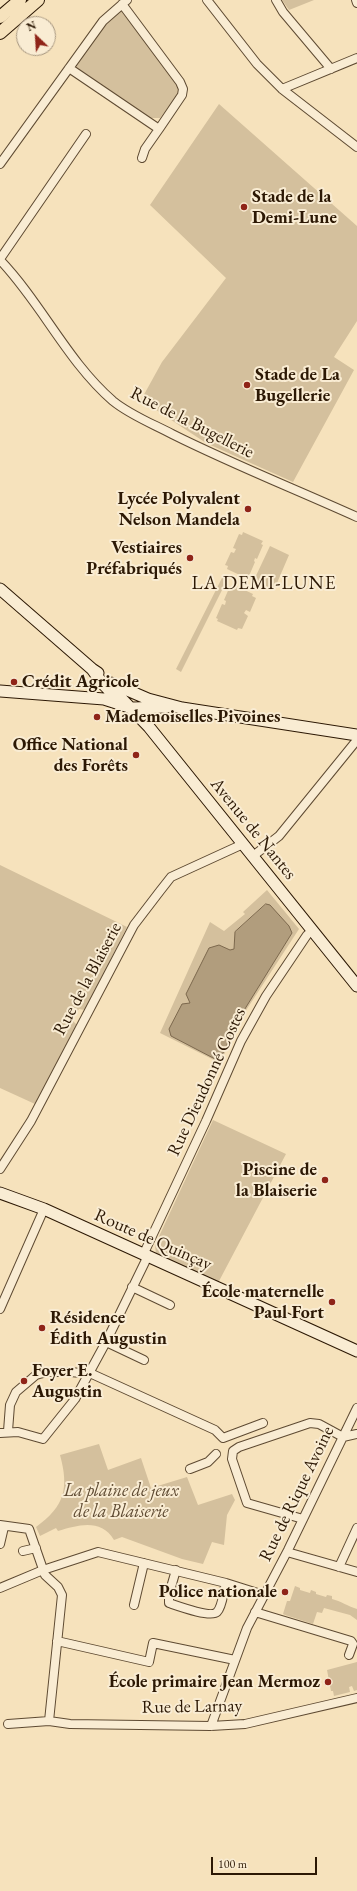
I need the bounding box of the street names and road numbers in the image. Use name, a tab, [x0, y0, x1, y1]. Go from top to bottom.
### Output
street label: Rue de la Bugellerie	[127, 383, 257, 463]
street label: Avenue de Nantes	[205, 774, 301, 884]
street label: Rue de la Blaiserie	[49, 919, 127, 1039]
street label: Rue Dieudonné Costes	[163, 1004, 251, 1160]
street label: Route de Quinçay	[91, 1204, 215, 1276]
street label: Rue de Rique Avoine	[255, 1423, 339, 1565]
street label: Rue de Larnay	[141, 1695, 243, 1719]

